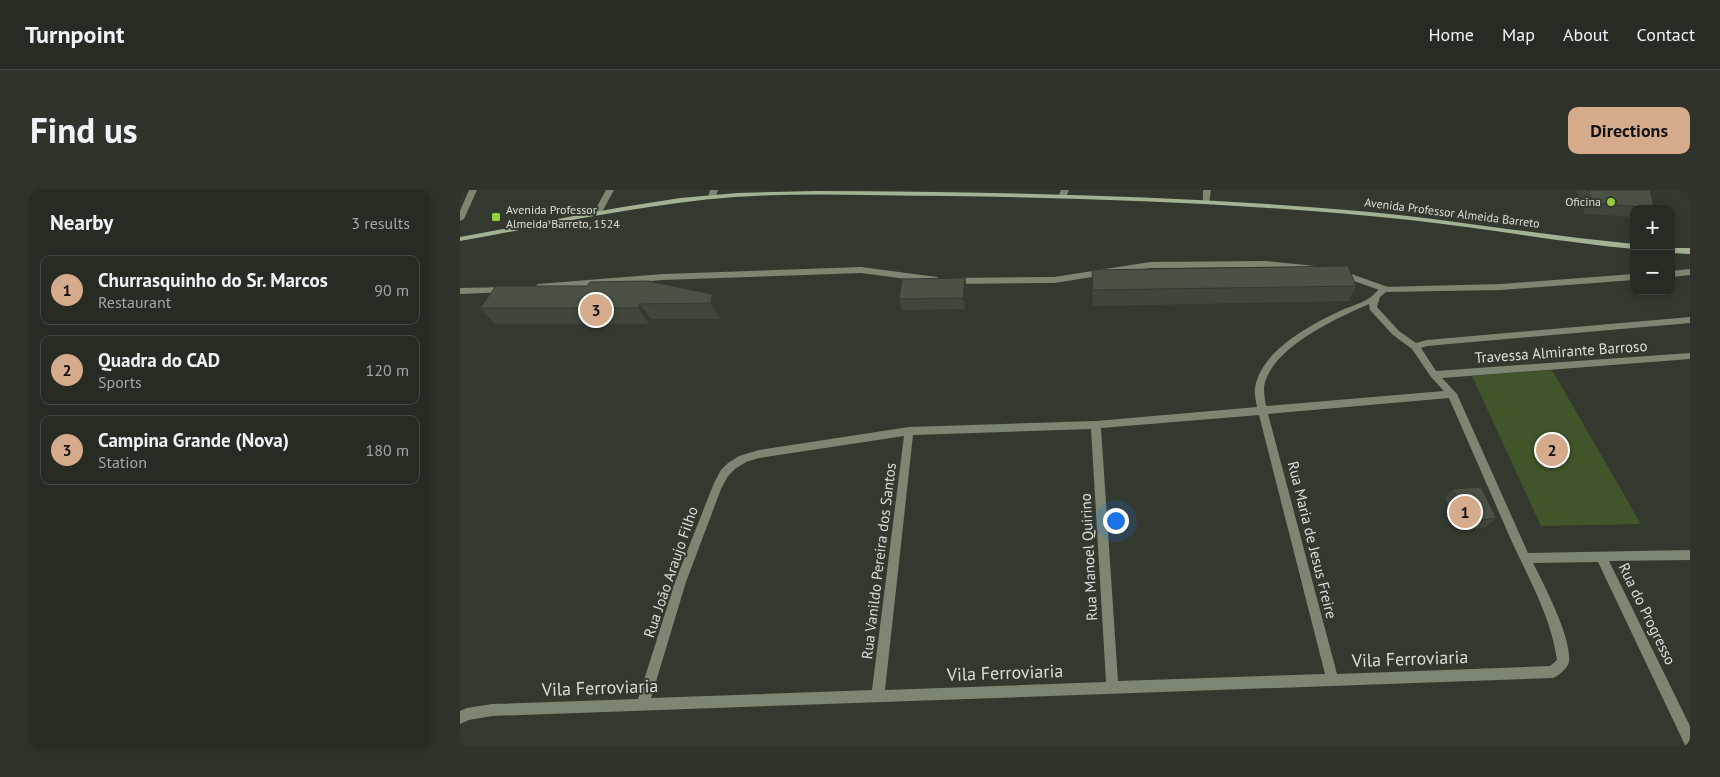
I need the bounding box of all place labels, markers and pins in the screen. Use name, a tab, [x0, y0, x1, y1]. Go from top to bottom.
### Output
place label: Oficina	[1565, 194, 1601, 209]
marker: Oficina	[1605, 196, 1617, 208]
place label: Avenida Professor Almeida Barreto, 1524	[506, 202, 620, 231]
marker: Avenida Professor Almeida Barreto, 1524	[490, 211, 502, 223]
pin: 3	[580, 291, 612, 329]
pin: 2	[1536, 431, 1568, 469]
pin: 1	[1449, 493, 1481, 531]

